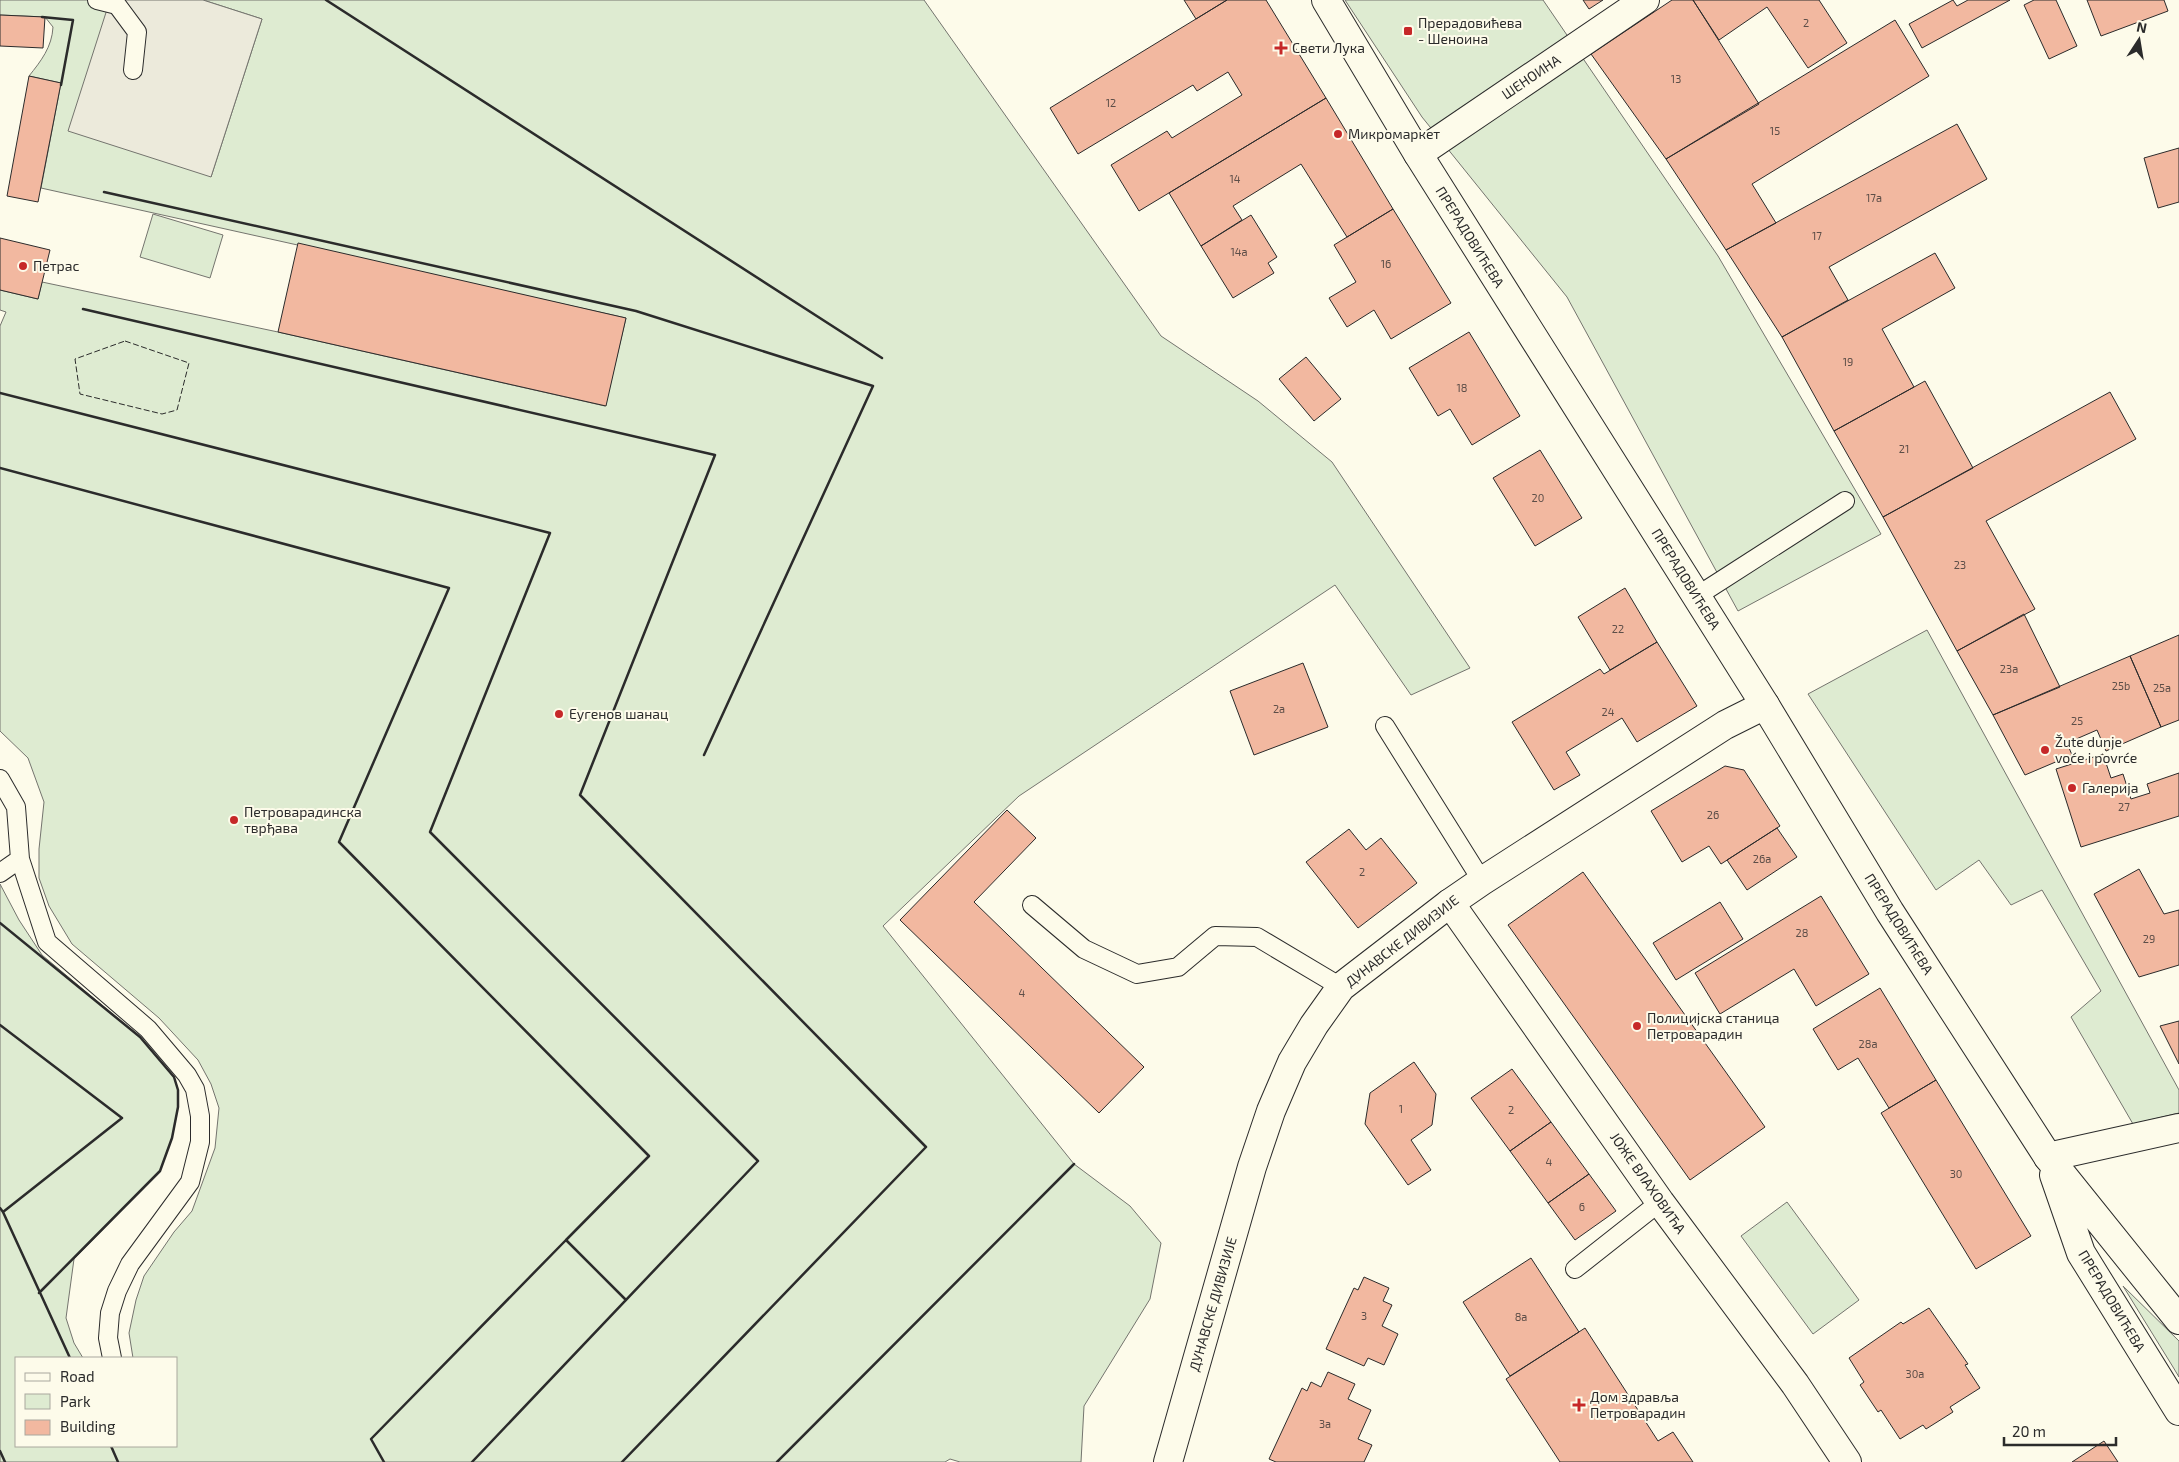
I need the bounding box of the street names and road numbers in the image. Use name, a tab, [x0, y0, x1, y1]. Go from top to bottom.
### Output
street label: ШЕНОИНА	[1498, 51, 1564, 102]
street label: ПРЕРАДОВИЋЕВА	[1433, 183, 1508, 291]
street label: ПРЕРАДОВИЋЕВА	[1649, 525, 1724, 633]
street label: ПРЕРАДОВИЋЕВА	[1862, 870, 1937, 978]
street label: ДУНАВСКЕ ДИВИЗИЈЕ	[1342, 891, 1462, 990]
street label: ЈОЖЕ ВЛАХОВИЋА	[1607, 1129, 1690, 1237]
street label: ДУНАВСКЕ ДИВИЗИЈЕ	[1185, 1234, 1240, 1373]
street label: ПРЕРАДОВИЋЕВА	[2075, 1247, 2150, 1355]

